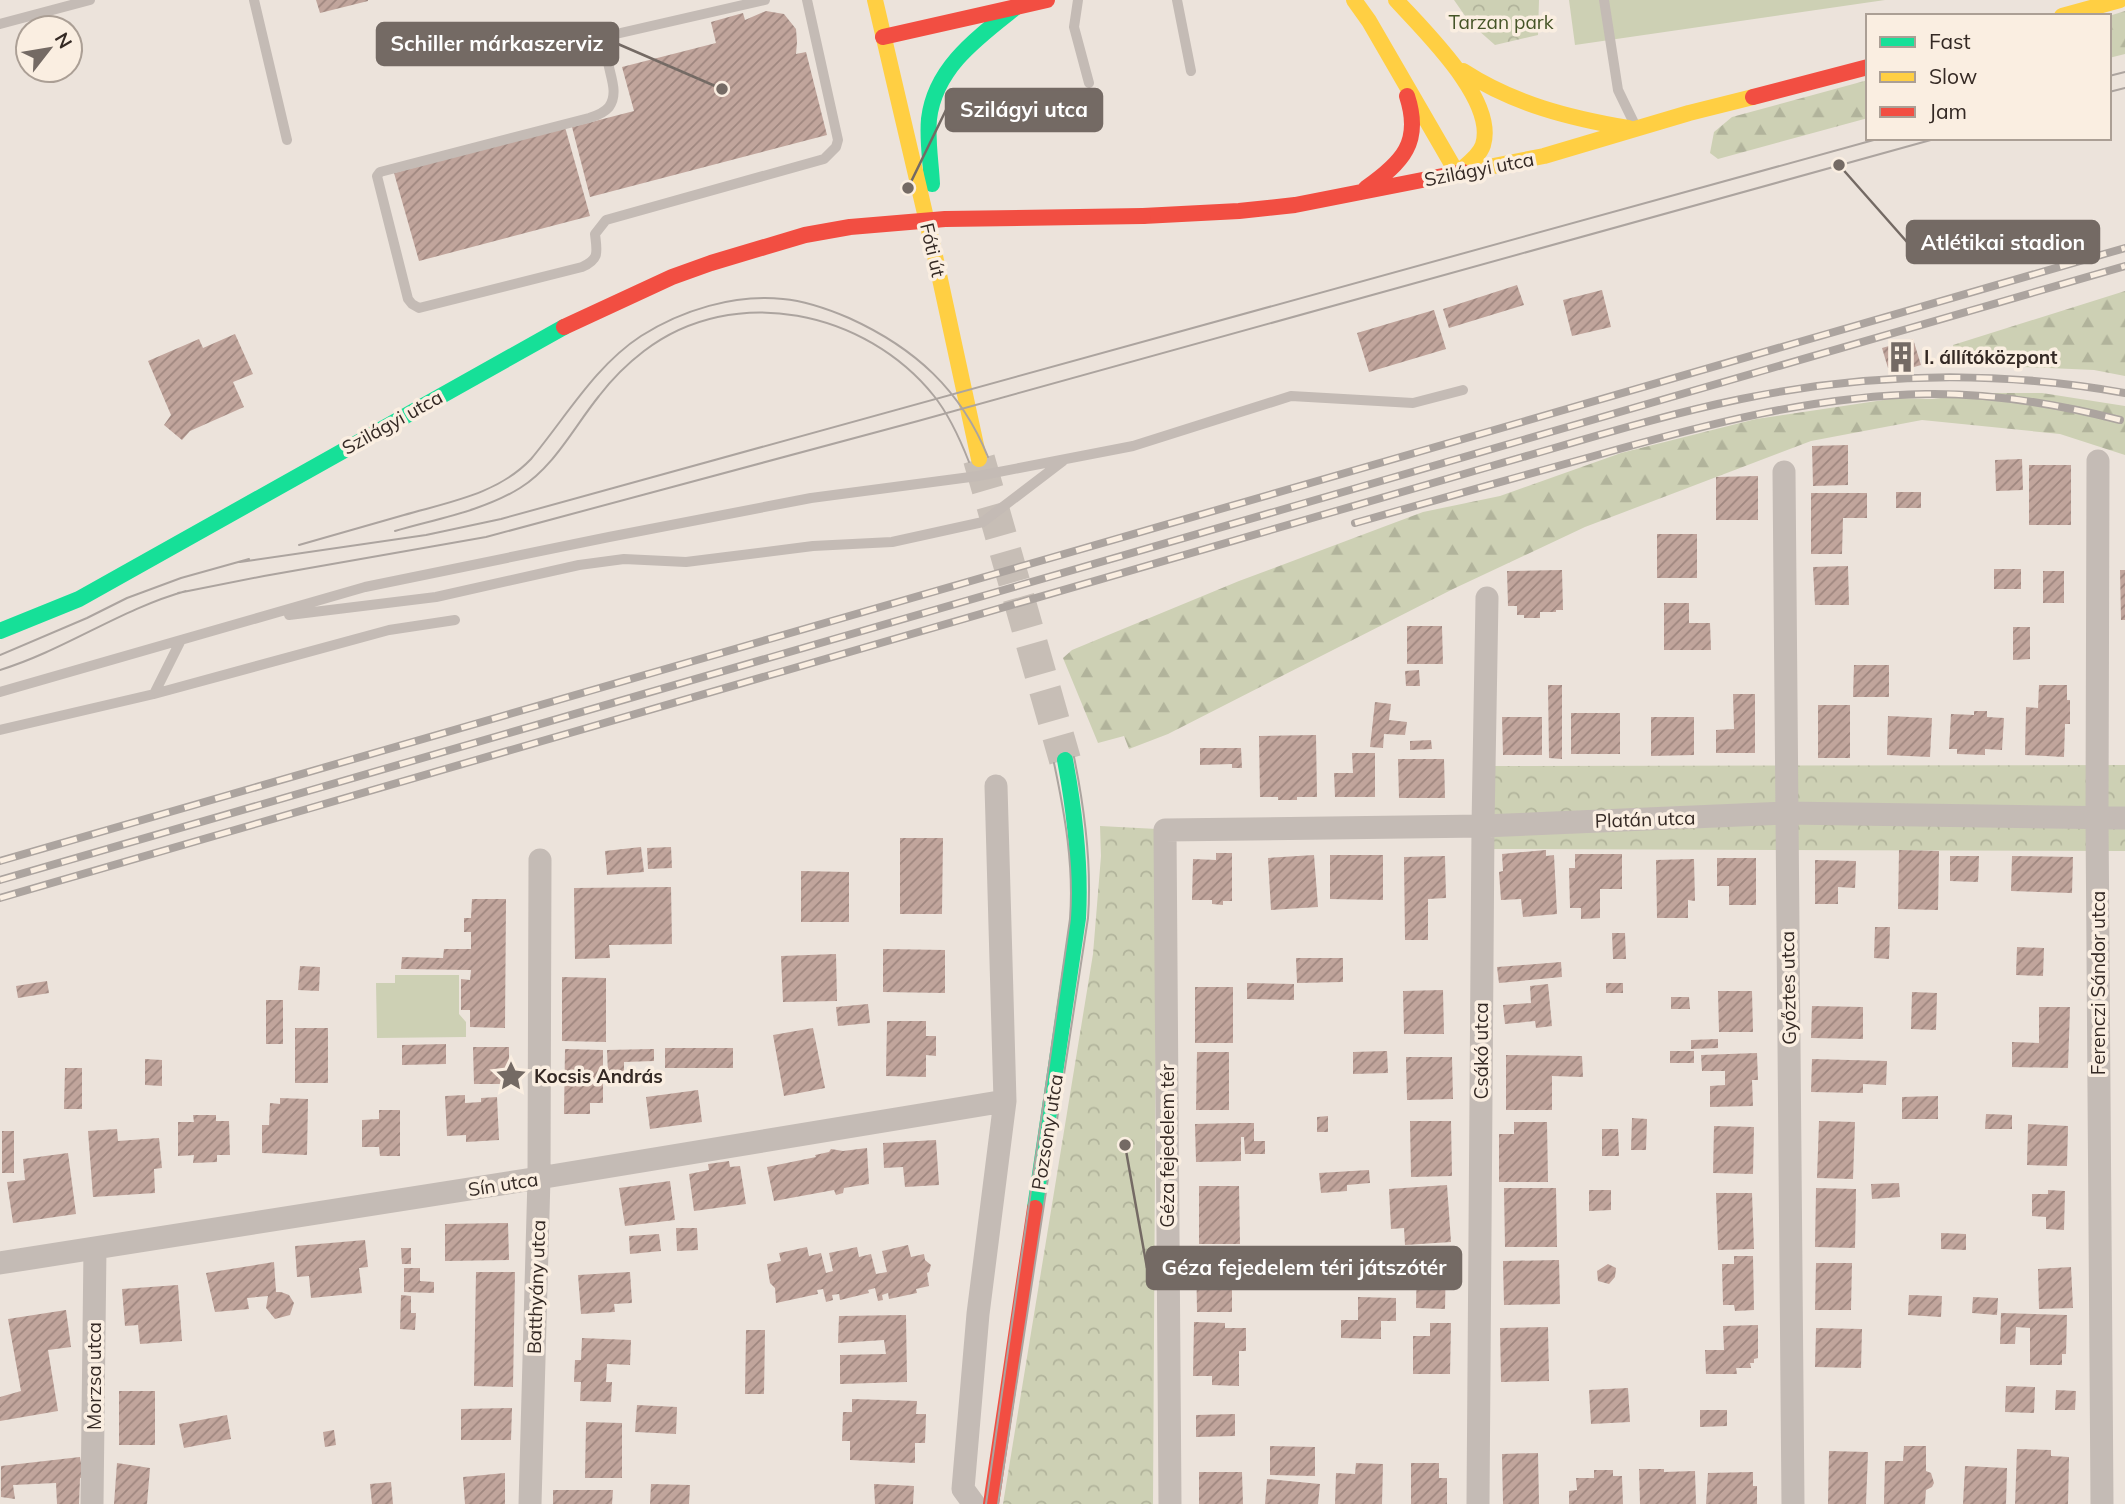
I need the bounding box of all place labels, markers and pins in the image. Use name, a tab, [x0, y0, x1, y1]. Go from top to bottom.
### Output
callout: Schiller márkaszerviz	[377, 23, 618, 65]
callout: Szilágyi utca	[946, 89, 1102, 131]
callout: Atlétikai stadion	[1907, 221, 2099, 263]
building icon: I. állítóközpont	[1884, 340, 1918, 374]
place label: I. állítóközpont	[1924, 345, 2057, 369]
place icon: Kocsis András	[494, 1059, 528, 1093]
place label: Kocsis András	[534, 1064, 663, 1088]
callout: Géza fejedelem téri játszótér	[1147, 1247, 1461, 1289]

